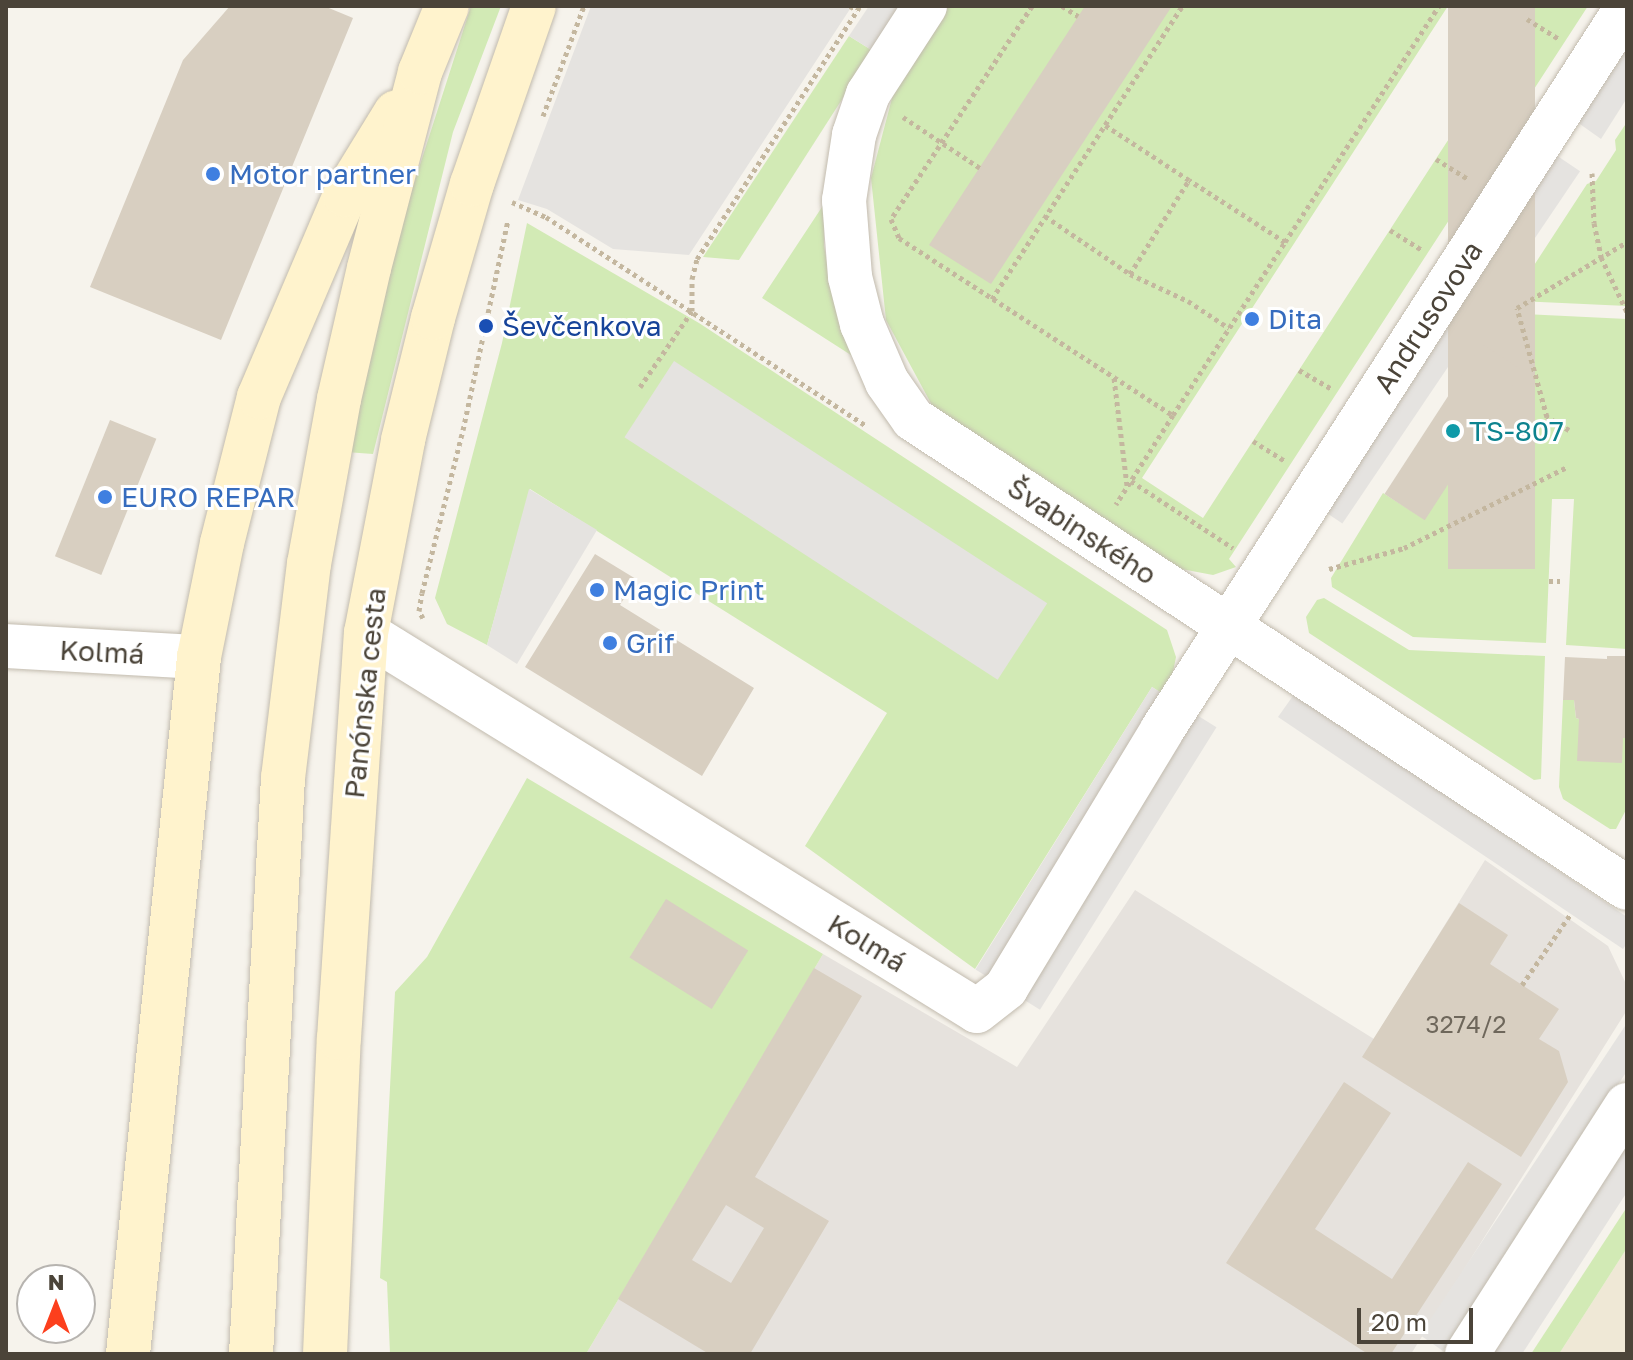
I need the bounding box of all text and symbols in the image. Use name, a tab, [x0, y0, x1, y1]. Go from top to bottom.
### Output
place label: Motor partner	[229, 157, 416, 191]
marker: Motor partner	[204, 165, 222, 183]
street label: Andrusovova	[1366, 235, 1490, 399]
place label: Dita	[1268, 302, 1322, 336]
place label: Ševčenkova	[502, 309, 662, 343]
marker: Dita	[1243, 310, 1261, 328]
marker: Ševčenkova	[477, 317, 495, 335]
place label: TS-807	[1469, 414, 1564, 448]
marker: TS-807	[1444, 422, 1462, 440]
street label: Švabinského	[1001, 470, 1163, 592]
place label: EURO REPAR	[121, 480, 295, 514]
marker: EURO REPAR	[96, 488, 114, 506]
place label: Magic Print	[613, 573, 765, 607]
marker: Magic Print	[588, 581, 606, 599]
street label: Panónska cesta	[337, 586, 393, 800]
place label: Grif	[626, 626, 674, 660]
street label: Kolmá	[59, 633, 145, 671]
marker: Grif	[601, 634, 619, 652]
street label: Kolmá	[822, 907, 912, 979]
house number: 3274/2	[1426, 1010, 1506, 1038]
north arrow	[16, 1264, 96, 1344]
text: N	[48, 1268, 64, 1295]
scale bar	[1361, 1292, 1477, 1342]
text: 20 m	[1371, 1307, 1427, 1336]

